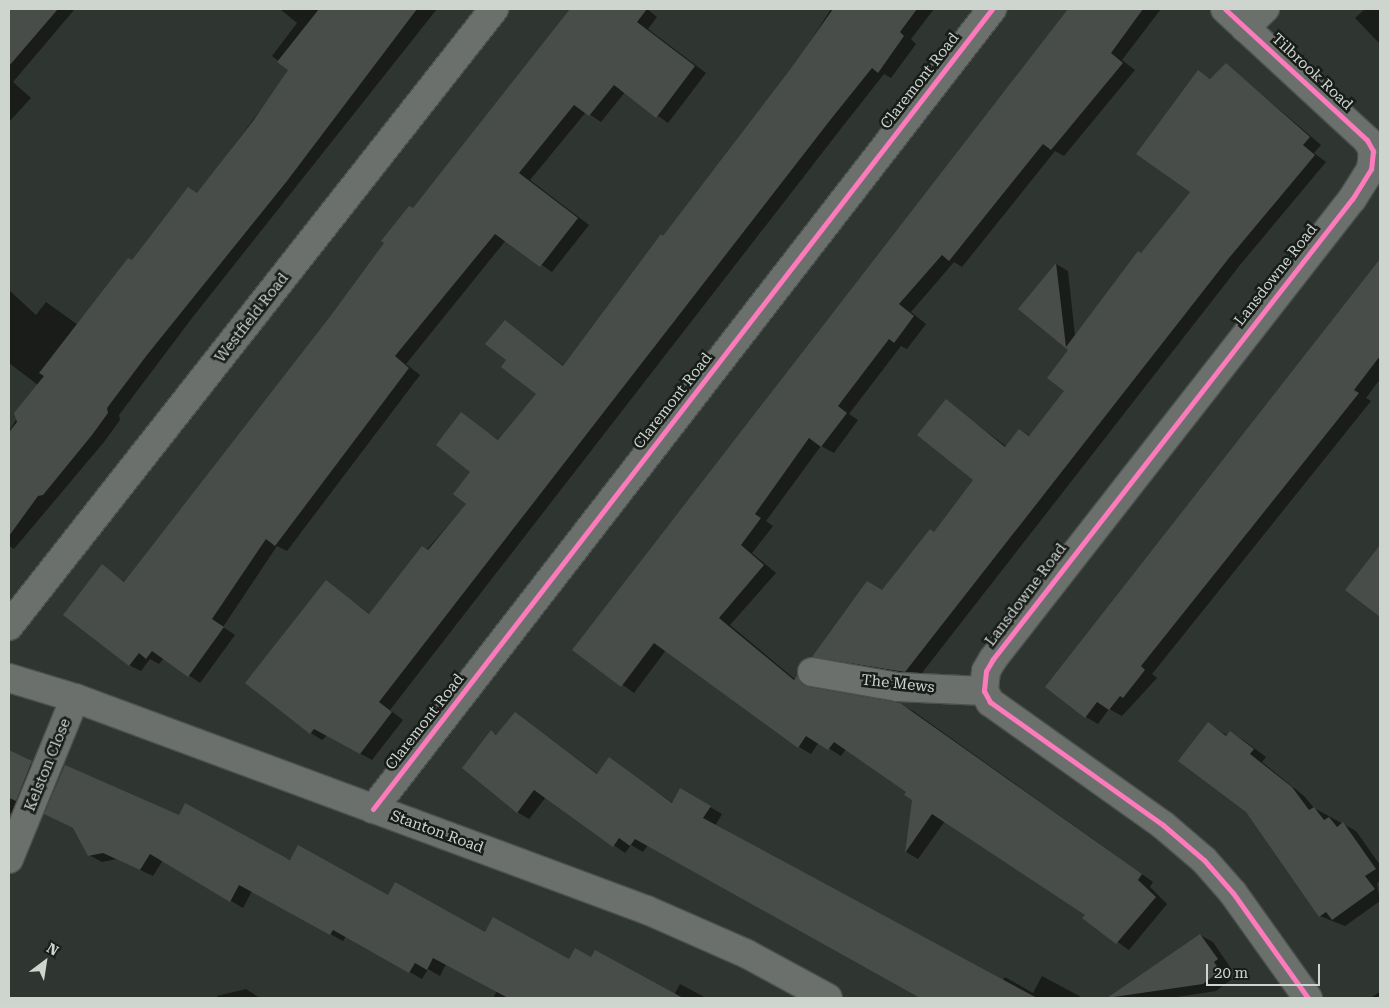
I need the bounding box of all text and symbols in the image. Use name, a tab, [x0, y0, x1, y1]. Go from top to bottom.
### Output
street label: Claremont Road	[877, 30, 963, 132]
street label: Tilbrook Road	[1268, 30, 1356, 114]
street label: Lansdowne Road	[1231, 221, 1321, 329]
street label: Westfield Road	[211, 270, 293, 366]
street label: Claremont Road	[630, 350, 716, 452]
street label: Lansdowne Road	[982, 540, 1070, 650]
street label: Claremont Road	[382, 671, 468, 773]
street label: The Mews	[861, 671, 935, 697]
street label: Kelston Close	[21, 716, 75, 814]
street label: Stanton Road	[388, 807, 486, 857]
north arrow	[20, 937, 70, 987]
text: N	[44, 940, 61, 959]
scale bar	[1209, 954, 1323, 986]
text: 20 m	[1214, 964, 1248, 982]

